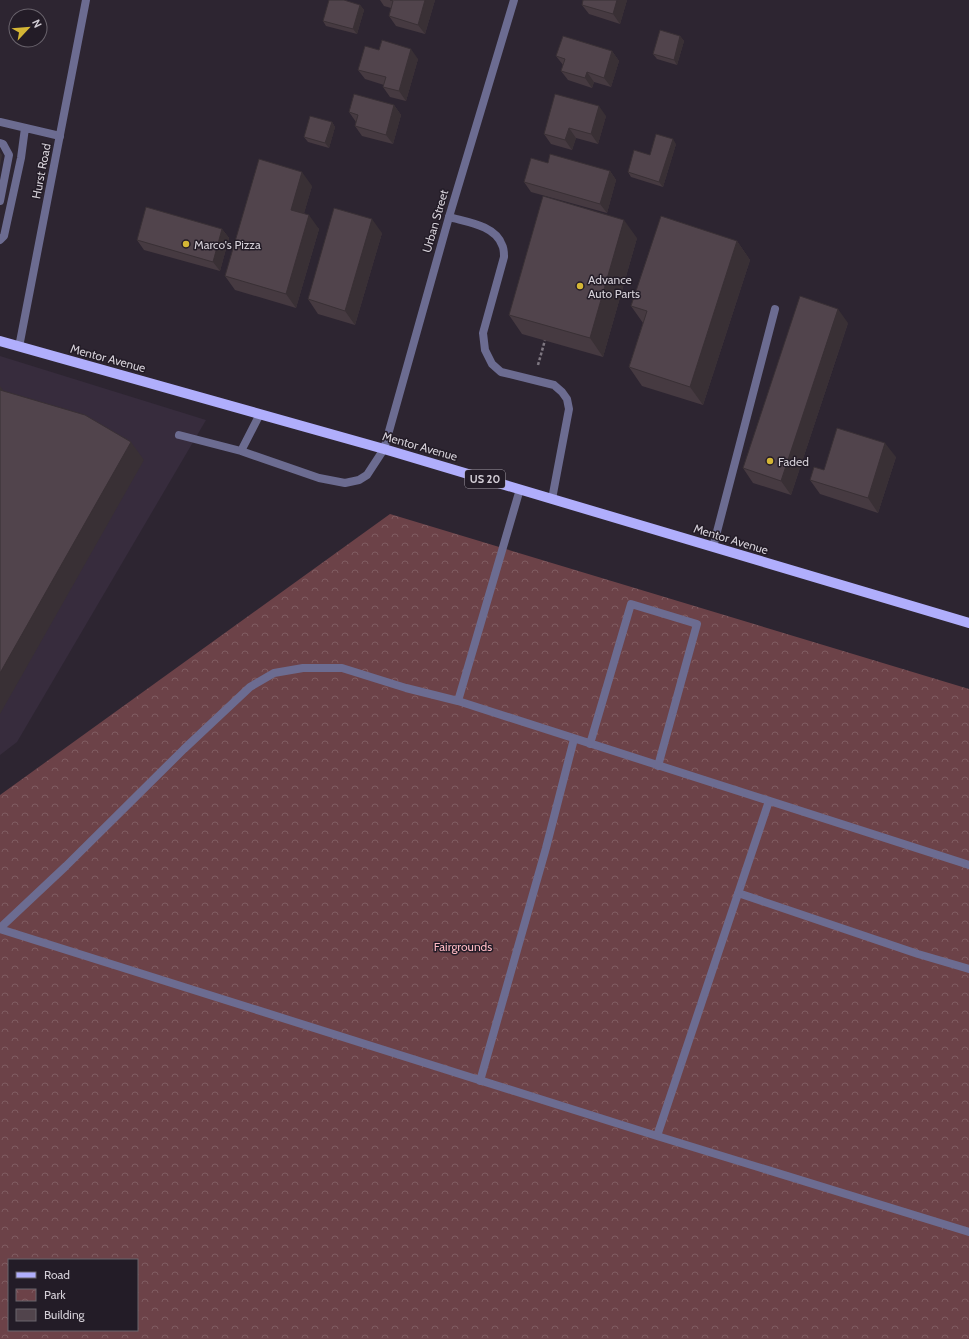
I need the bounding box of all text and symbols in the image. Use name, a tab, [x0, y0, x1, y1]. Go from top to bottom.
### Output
north arrow	[8, 8, 48, 48]
text: N	[29, 17, 45, 30]
street label: Hurst Road	[28, 142, 54, 200]
street label: Urban Street	[419, 188, 451, 254]
place label: Marco's Pizza	[194, 237, 261, 252]
marker: Marco's Pizza	[181, 239, 191, 249]
place label: Advance Auto Parts	[588, 272, 640, 301]
marker: Advance Auto Parts	[575, 281, 585, 291]
street label: Mentor Avenue	[69, 341, 147, 375]
street label: Mentor Avenue	[381, 428, 459, 464]
place label: Faded	[778, 454, 809, 469]
marker: Faded	[765, 456, 775, 466]
road number: US 20	[465, 470, 505, 488]
street label: Mentor Avenue	[692, 520, 770, 558]
park label: Fairgrounds	[434, 939, 492, 954]
legend	[8, 1259, 138, 1331]
text: Road	[44, 1267, 70, 1282]
text: Park	[44, 1287, 66, 1302]
text: Building	[44, 1307, 86, 1322]

